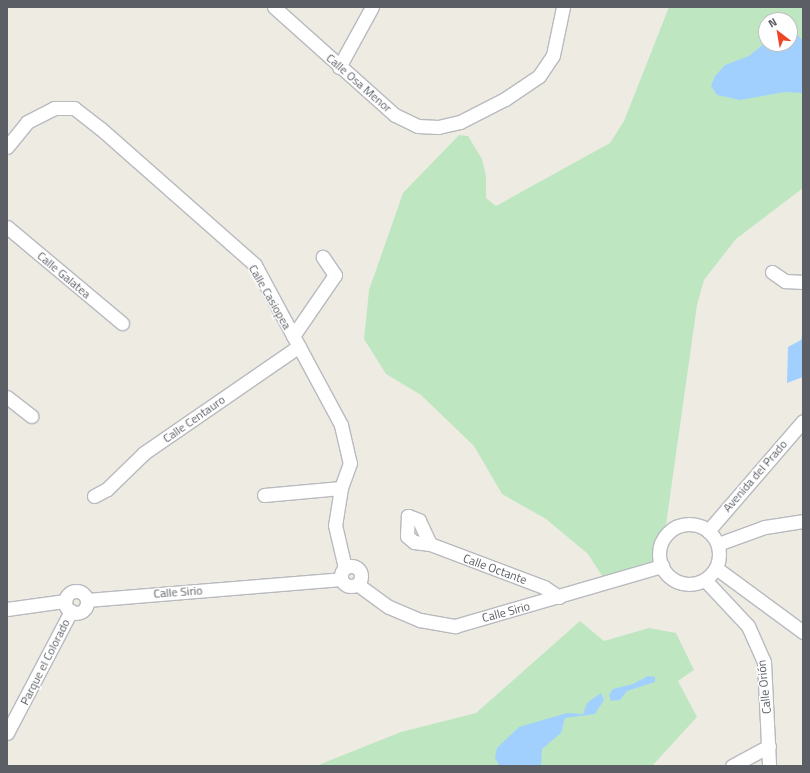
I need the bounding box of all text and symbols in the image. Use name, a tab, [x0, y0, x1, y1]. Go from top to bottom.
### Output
north arrow	[758, 12, 798, 52]
text: N	[765, 14, 780, 31]
street label: Calle Osa Menor	[323, 51, 395, 115]
street label: Calle Galatea	[34, 249, 94, 301]
street label: Calle Casiopea	[246, 262, 294, 332]
street label: Calle Centauro	[160, 392, 228, 446]
street label: Avenida del Prado	[720, 437, 790, 515]
street label: Calle Octante	[461, 551, 529, 587]
street label: Calle Sirio	[153, 583, 203, 601]
street label: Calle Sirio	[480, 599, 532, 625]
street label: Parque el Colorado	[17, 617, 73, 707]
street label: Calle Orión	[754, 659, 774, 715]

